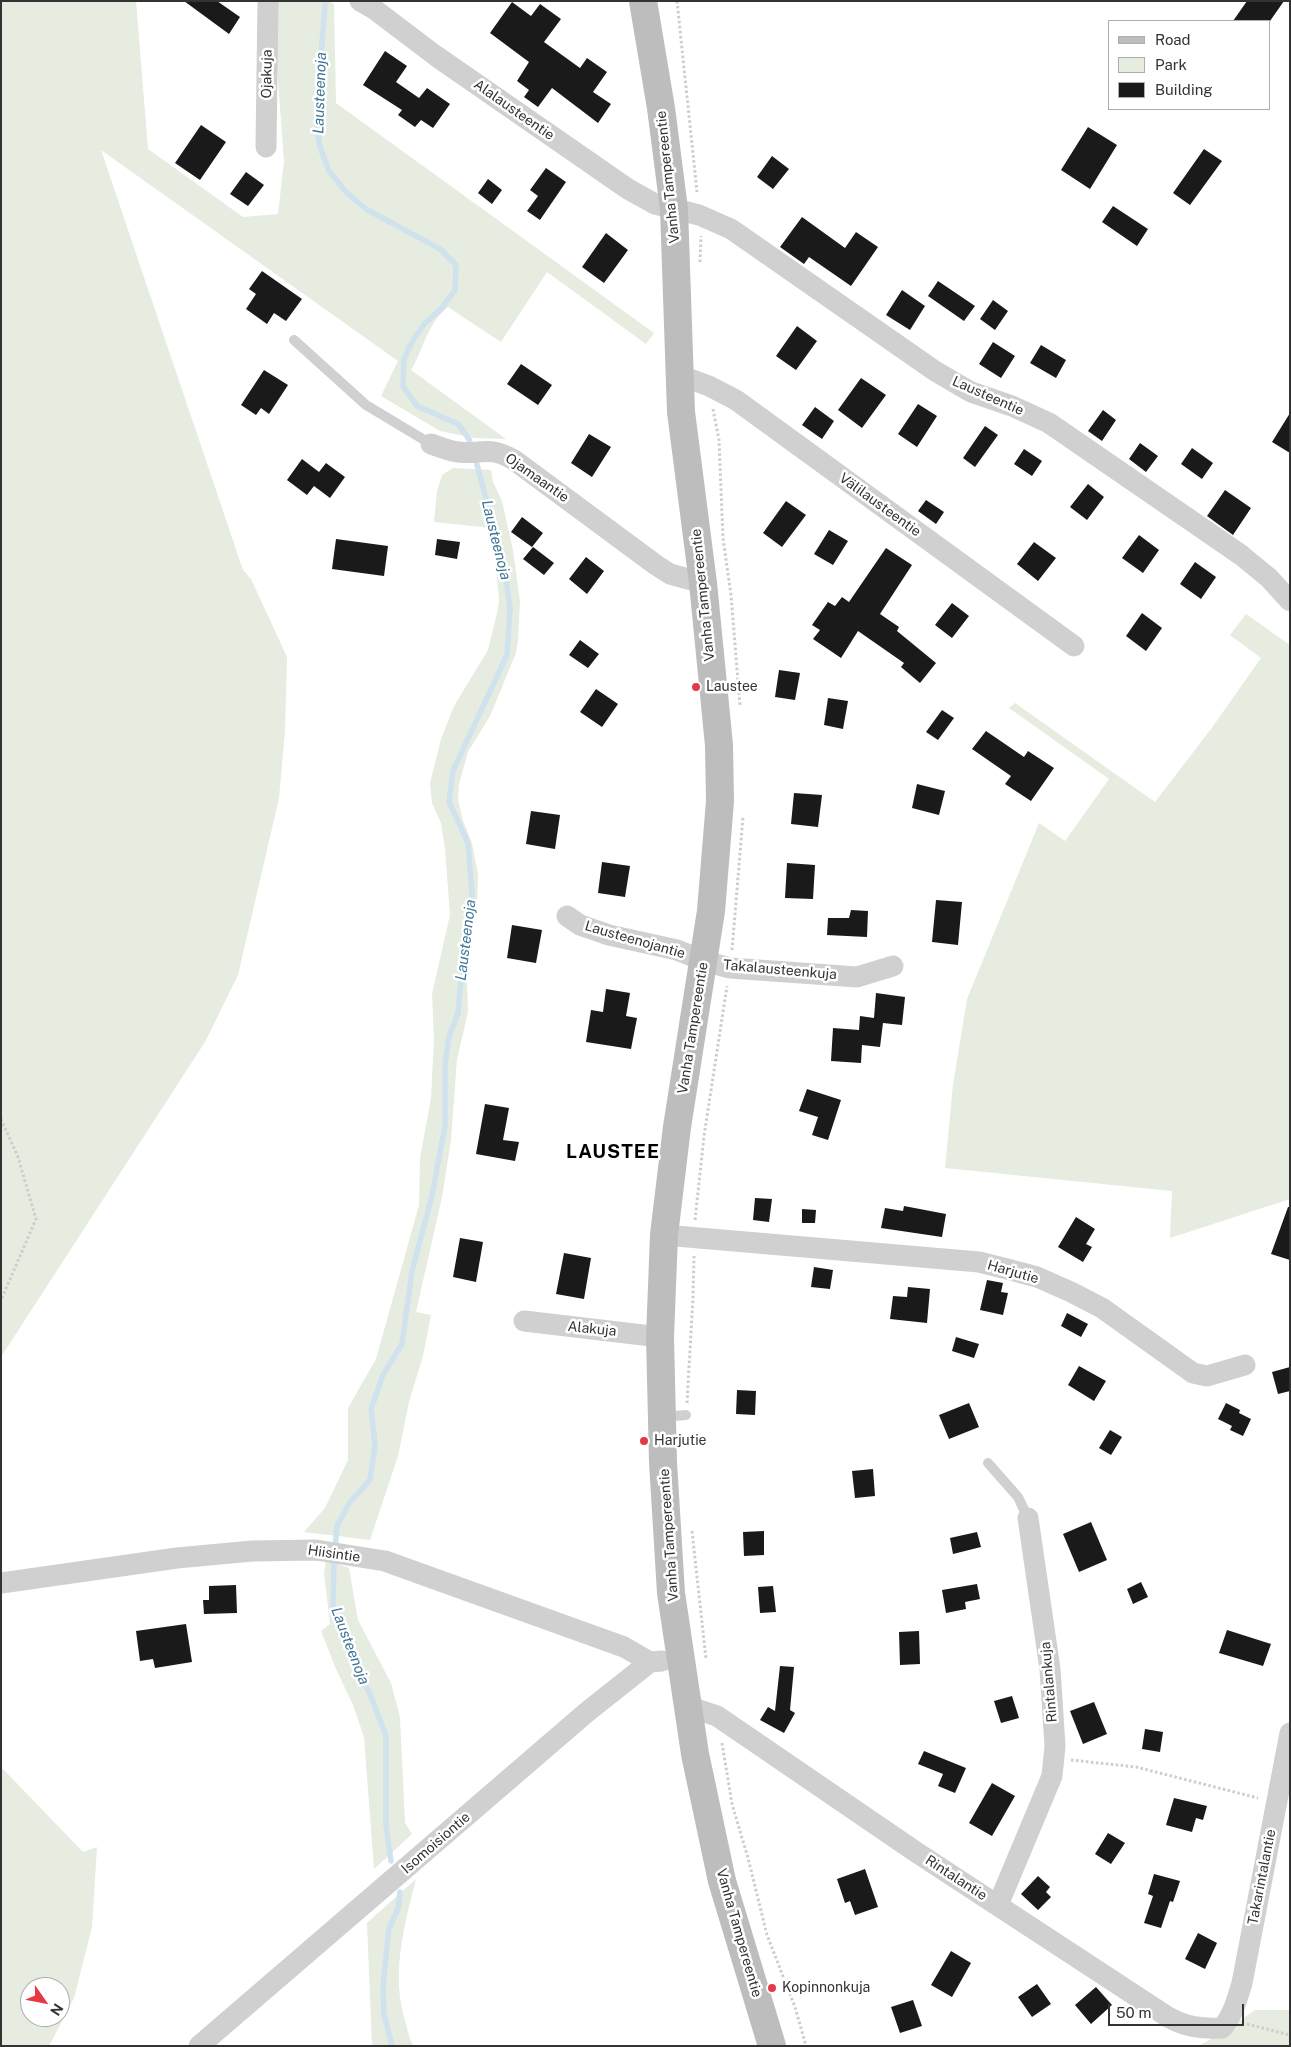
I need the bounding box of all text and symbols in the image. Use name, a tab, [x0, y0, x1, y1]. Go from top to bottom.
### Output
legend	[1108, 20, 1271, 110]
text: Road	[1155, 31, 1191, 48]
street label: Ojakuja	[258, 49, 276, 99]
water label: Lausteenoja	[310, 52, 330, 134]
text: Park	[1155, 56, 1187, 73]
street label: Alalausteentie	[470, 76, 558, 144]
text: Building	[1155, 81, 1213, 98]
street label: Vanha Tampereentie	[653, 110, 683, 244]
street label: Lausteentie	[950, 373, 1026, 419]
street label: Ojamaantie	[502, 450, 572, 506]
street label: Välilausteentie	[836, 470, 924, 540]
water label: Lausteenoja	[477, 498, 515, 582]
street label: Vanha Tampereentie	[688, 528, 718, 662]
place label: Laustee	[706, 679, 758, 695]
marker: Laustee	[690, 681, 702, 693]
water label: Lausteenoja	[452, 898, 480, 982]
street label: Lausteenojantie	[583, 918, 687, 962]
street label: Takalausteenkuja	[722, 957, 838, 983]
street label: Vanha Tampereentie	[674, 961, 712, 1095]
district label: LAUSTEE	[565, 1141, 661, 1163]
street label: Harjutie	[985, 1257, 1041, 1287]
street label: Alakuja	[567, 1318, 617, 1340]
place label: Harjutie	[654, 1433, 707, 1449]
marker: Harjutie	[638, 1435, 650, 1447]
street label: Vanha Tampereentie	[656, 1468, 682, 1602]
street label: Hiisintie	[307, 1542, 361, 1566]
water label: Lausteenoja	[327, 1605, 373, 1687]
street label: Rintalankuja	[1037, 1641, 1061, 1723]
street label: Isomoisiontie	[398, 1809, 474, 1877]
street label: Takarintalantie	[1244, 1828, 1280, 1926]
street label: Rintalantie	[922, 1852, 990, 1904]
street label: Vanha Tampereentie	[713, 1867, 765, 1999]
north arrow	[20, 1977, 70, 2027]
place label: Kopinnonkuja	[782, 1980, 870, 1996]
marker: Kopinnonkuja	[766, 1982, 778, 1994]
scale bar	[1111, 1994, 1247, 2026]
text: N	[47, 2001, 66, 2019]
text: 50 m	[1116, 2004, 1151, 2021]

